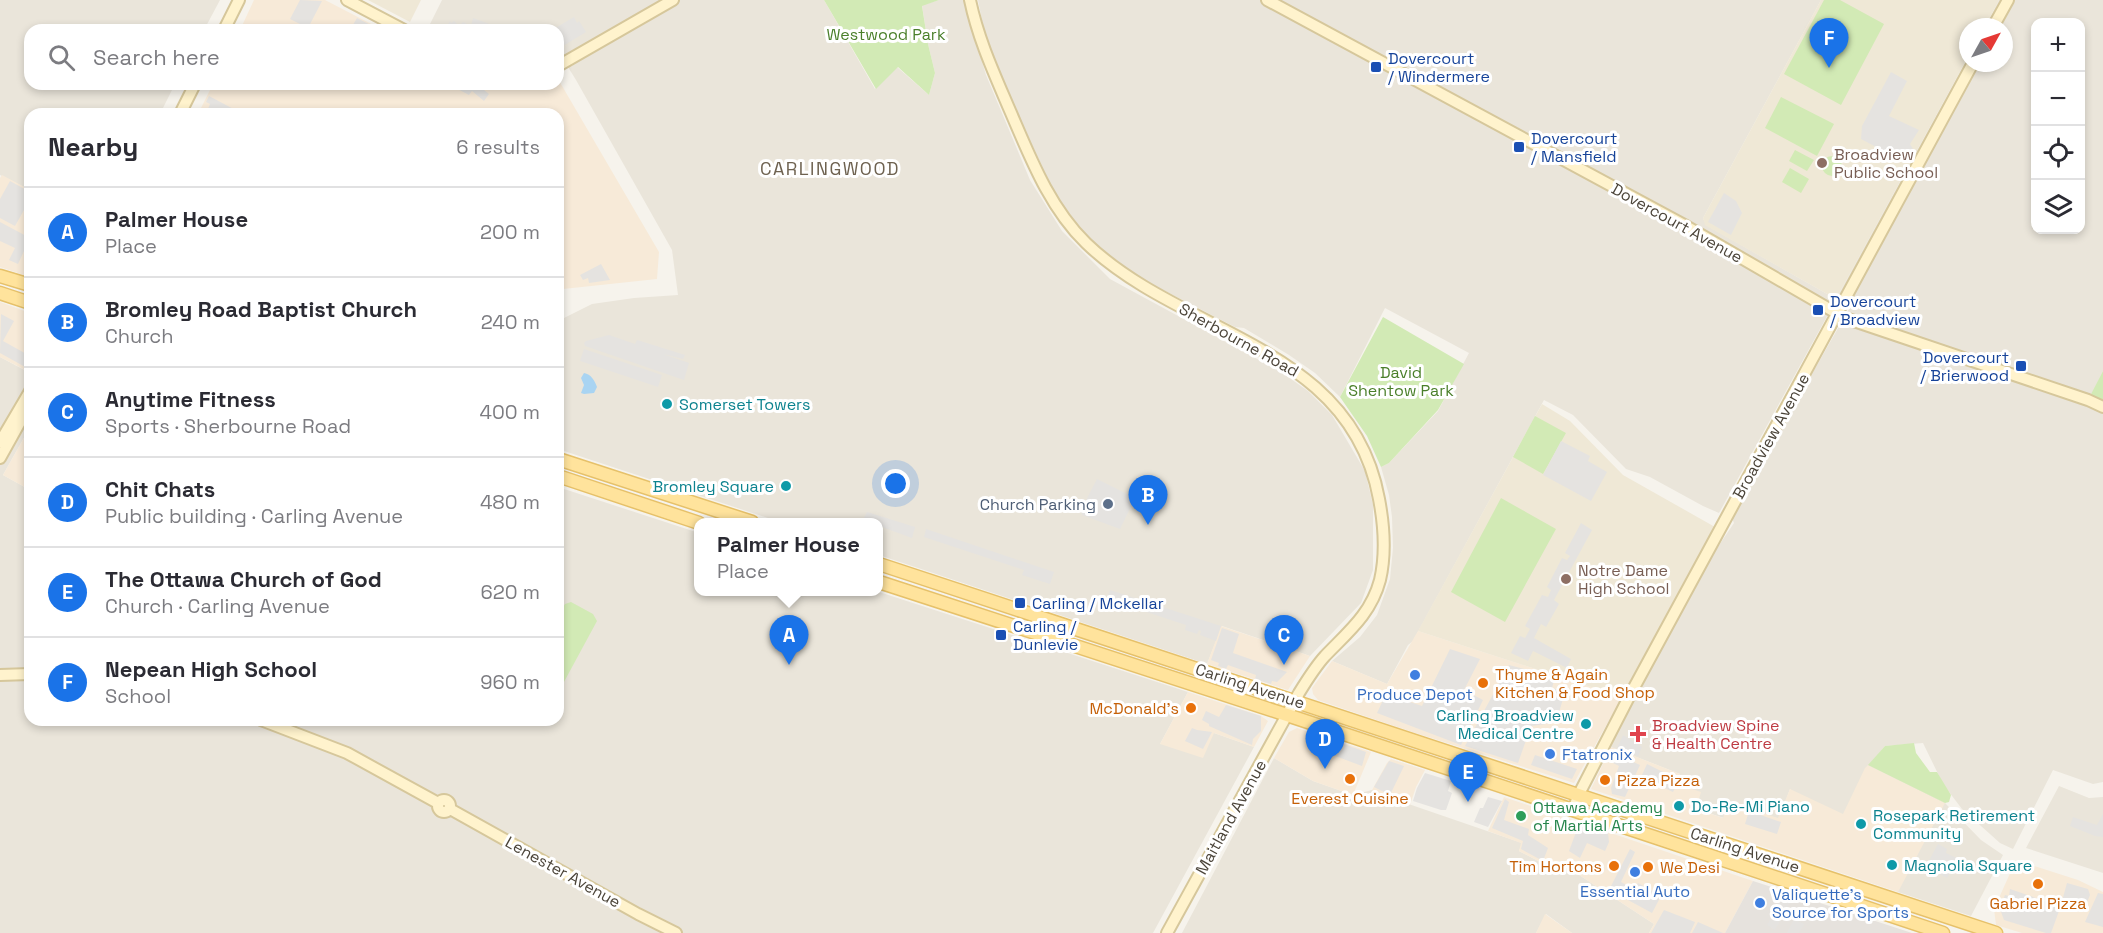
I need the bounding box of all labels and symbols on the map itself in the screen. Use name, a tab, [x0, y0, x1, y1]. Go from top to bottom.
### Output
north arrow	[1959, 18, 2013, 72]
pin: F	[1810, 19, 1848, 68]
park label: Westwood Park	[827, 24, 946, 45]
place label: Dovercourt / Windermere	[1388, 48, 1490, 87]
marker: Dovercourt / Windermere	[1369, 60, 1383, 74]
place label: Dovercourt / Mansfield	[1531, 128, 1617, 167]
marker: Dovercourt / Mansfield	[1512, 140, 1526, 154]
place label: Broadview Public School	[1834, 144, 1938, 183]
marker: Broadview Public School	[1815, 156, 1829, 170]
district label: CARLINGWOOD	[760, 157, 900, 180]
street label: Dovercourt Avenue	[1608, 178, 1746, 268]
place label: Dovercourt / Broadview	[1830, 291, 1920, 330]
street label: Sherbourne Road	[1175, 298, 1303, 382]
marker: Dovercourt / Broadview	[1811, 303, 1825, 317]
place label: Dovercourt / Brierwood	[1920, 347, 2009, 386]
marker: Dovercourt / Brierwood	[2014, 359, 2028, 373]
park label: David Shentow Park	[1348, 362, 1454, 401]
street label: Broadview Avenue	[1728, 369, 1814, 503]
place label: Somerset Towers	[679, 394, 810, 415]
marker: Somerset Towers	[660, 397, 674, 411]
your location	[881, 469, 910, 498]
place label: Bromley Square	[652, 476, 774, 497]
pin: B	[1128, 476, 1168, 525]
marker: Bromley Square	[779, 479, 793, 493]
place label: Church Parking	[980, 494, 1096, 515]
marker: Church Parking	[1101, 497, 1115, 511]
place label: Notre Dame High School	[1578, 560, 1669, 599]
marker: Notre Dame High School	[1559, 572, 1573, 586]
place label: Carling / Mckellar	[1032, 593, 1164, 614]
marker: Carling / Mckellar	[1013, 596, 1027, 610]
pin: A	[770, 616, 808, 665]
place label: Carling / Dunlevie	[1013, 616, 1078, 655]
pin: C	[1264, 616, 1304, 665]
marker: Carling / Dunlevie	[994, 628, 1008, 642]
street label: Carling Avenue	[1193, 658, 1307, 714]
place label: Thyme & Again Kitchen & Food Shop	[1495, 664, 1655, 703]
marker: Produce Depot	[1408, 668, 1422, 682]
marker: Thyme & Again Kitchen & Food Shop	[1476, 676, 1490, 690]
place label: Produce Depot	[1357, 684, 1473, 705]
place label: McDonald's	[1089, 698, 1179, 719]
marker: McDonald's	[1184, 701, 1198, 715]
place label: Carling Broadview Medical Centre	[1436, 705, 1574, 744]
place label: Broadview Spine & Health Centre	[1652, 715, 1780, 754]
marker: Carling Broadview Medical Centre	[1579, 717, 1593, 731]
pin: D	[1306, 720, 1344, 769]
marker: Broadview Spine & Health Centre	[1629, 725, 1647, 743]
place label: Ftatronix	[1562, 744, 1633, 765]
marker: Ftatronix	[1543, 747, 1557, 761]
pin: E	[1448, 752, 1488, 802]
street label: Maitland Avenue	[1191, 756, 1271, 878]
place label: Pizza Pizza	[1617, 770, 1700, 791]
marker: Everest Cuisine	[1343, 772, 1357, 786]
marker: Pizza Pizza	[1598, 773, 1612, 787]
place label: Everest Cuisine	[1291, 788, 1409, 809]
place label: Do-Re-Mi Piano	[1691, 796, 1810, 817]
place label: Ottawa Academy of Martial Arts	[1533, 797, 1663, 836]
marker: Do-Re-Mi Piano	[1672, 799, 1686, 813]
place label: Rosepark Retirement Community	[1873, 805, 2035, 844]
marker: Ottawa Academy of Martial Arts	[1514, 809, 1528, 823]
marker: Rosepark Retirement Community	[1854, 817, 1868, 831]
street label: Carling Avenue	[1688, 822, 1802, 878]
street label: Lenester Avenue	[502, 832, 624, 912]
place label: Magnolia Square	[1904, 855, 2032, 876]
place label: Tim Hortons	[1509, 856, 1602, 877]
place label: We Desi	[1660, 857, 1720, 878]
marker: Magnolia Square	[1885, 858, 1899, 872]
marker: Tim Hortons	[1607, 859, 1621, 873]
marker: We Desi	[1641, 860, 1655, 874]
marker: Essential Auto	[1628, 865, 1642, 879]
marker: Gabriel Pizza	[2031, 877, 2045, 891]
place label: Essential Auto	[1580, 881, 1690, 902]
place label: Valiquette's Source for Sports	[1772, 884, 1909, 923]
place label: Gabriel Pizza	[1990, 893, 2086, 914]
marker: Valiquette's Source for Sports	[1753, 896, 1767, 910]

